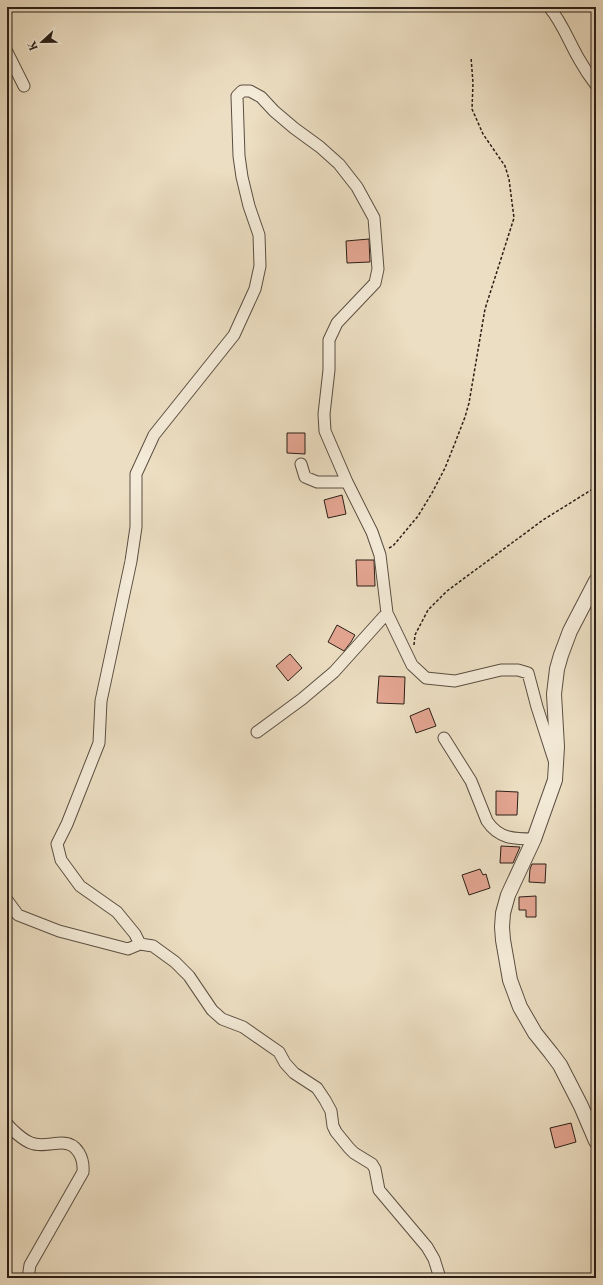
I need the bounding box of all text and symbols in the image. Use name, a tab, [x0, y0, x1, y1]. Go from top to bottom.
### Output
north arrow	[22, 22, 62, 62]
text: K	[25, 38, 42, 52]

